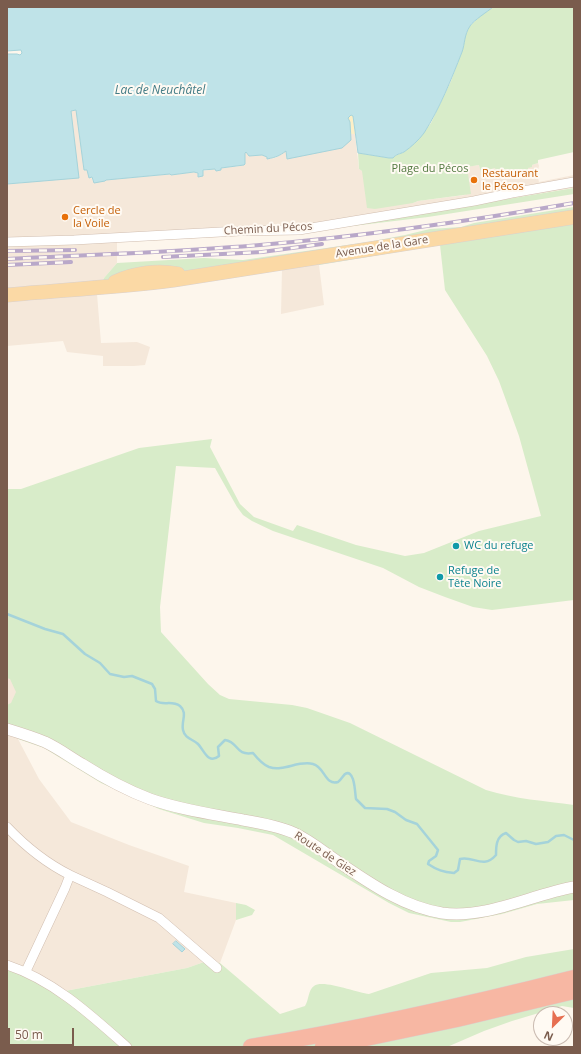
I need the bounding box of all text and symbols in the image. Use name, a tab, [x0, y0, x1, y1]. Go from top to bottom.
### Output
water label: Lac de Neuchâtel	[115, 84, 205, 98]
park label: Plage du Pécos	[392, 162, 468, 176]
place label: Restaurant le Pécos	[482, 167, 538, 193]
marker: Restaurant le Pécos	[469, 175, 479, 185]
place label: Cercle de la Voile	[73, 204, 121, 230]
marker: Cercle de la Voile	[60, 212, 70, 222]
street label: Chemin du Pécos	[223, 220, 313, 238]
street label: Avenue de la Gare	[335, 233, 429, 261]
place label: WC du refuge	[464, 539, 534, 553]
marker: WC du refuge	[451, 541, 461, 551]
place label: Refuge de Tête Noire	[448, 564, 502, 590]
marker: Refuge de Tête Noire	[435, 572, 445, 582]
street label: Route de Giez	[292, 829, 358, 879]
north arrow	[533, 1006, 573, 1046]
scale bar	[10, 1020, 76, 1046]
text: 50 m	[15, 1026, 43, 1043]
text: N	[541, 1028, 555, 1045]

